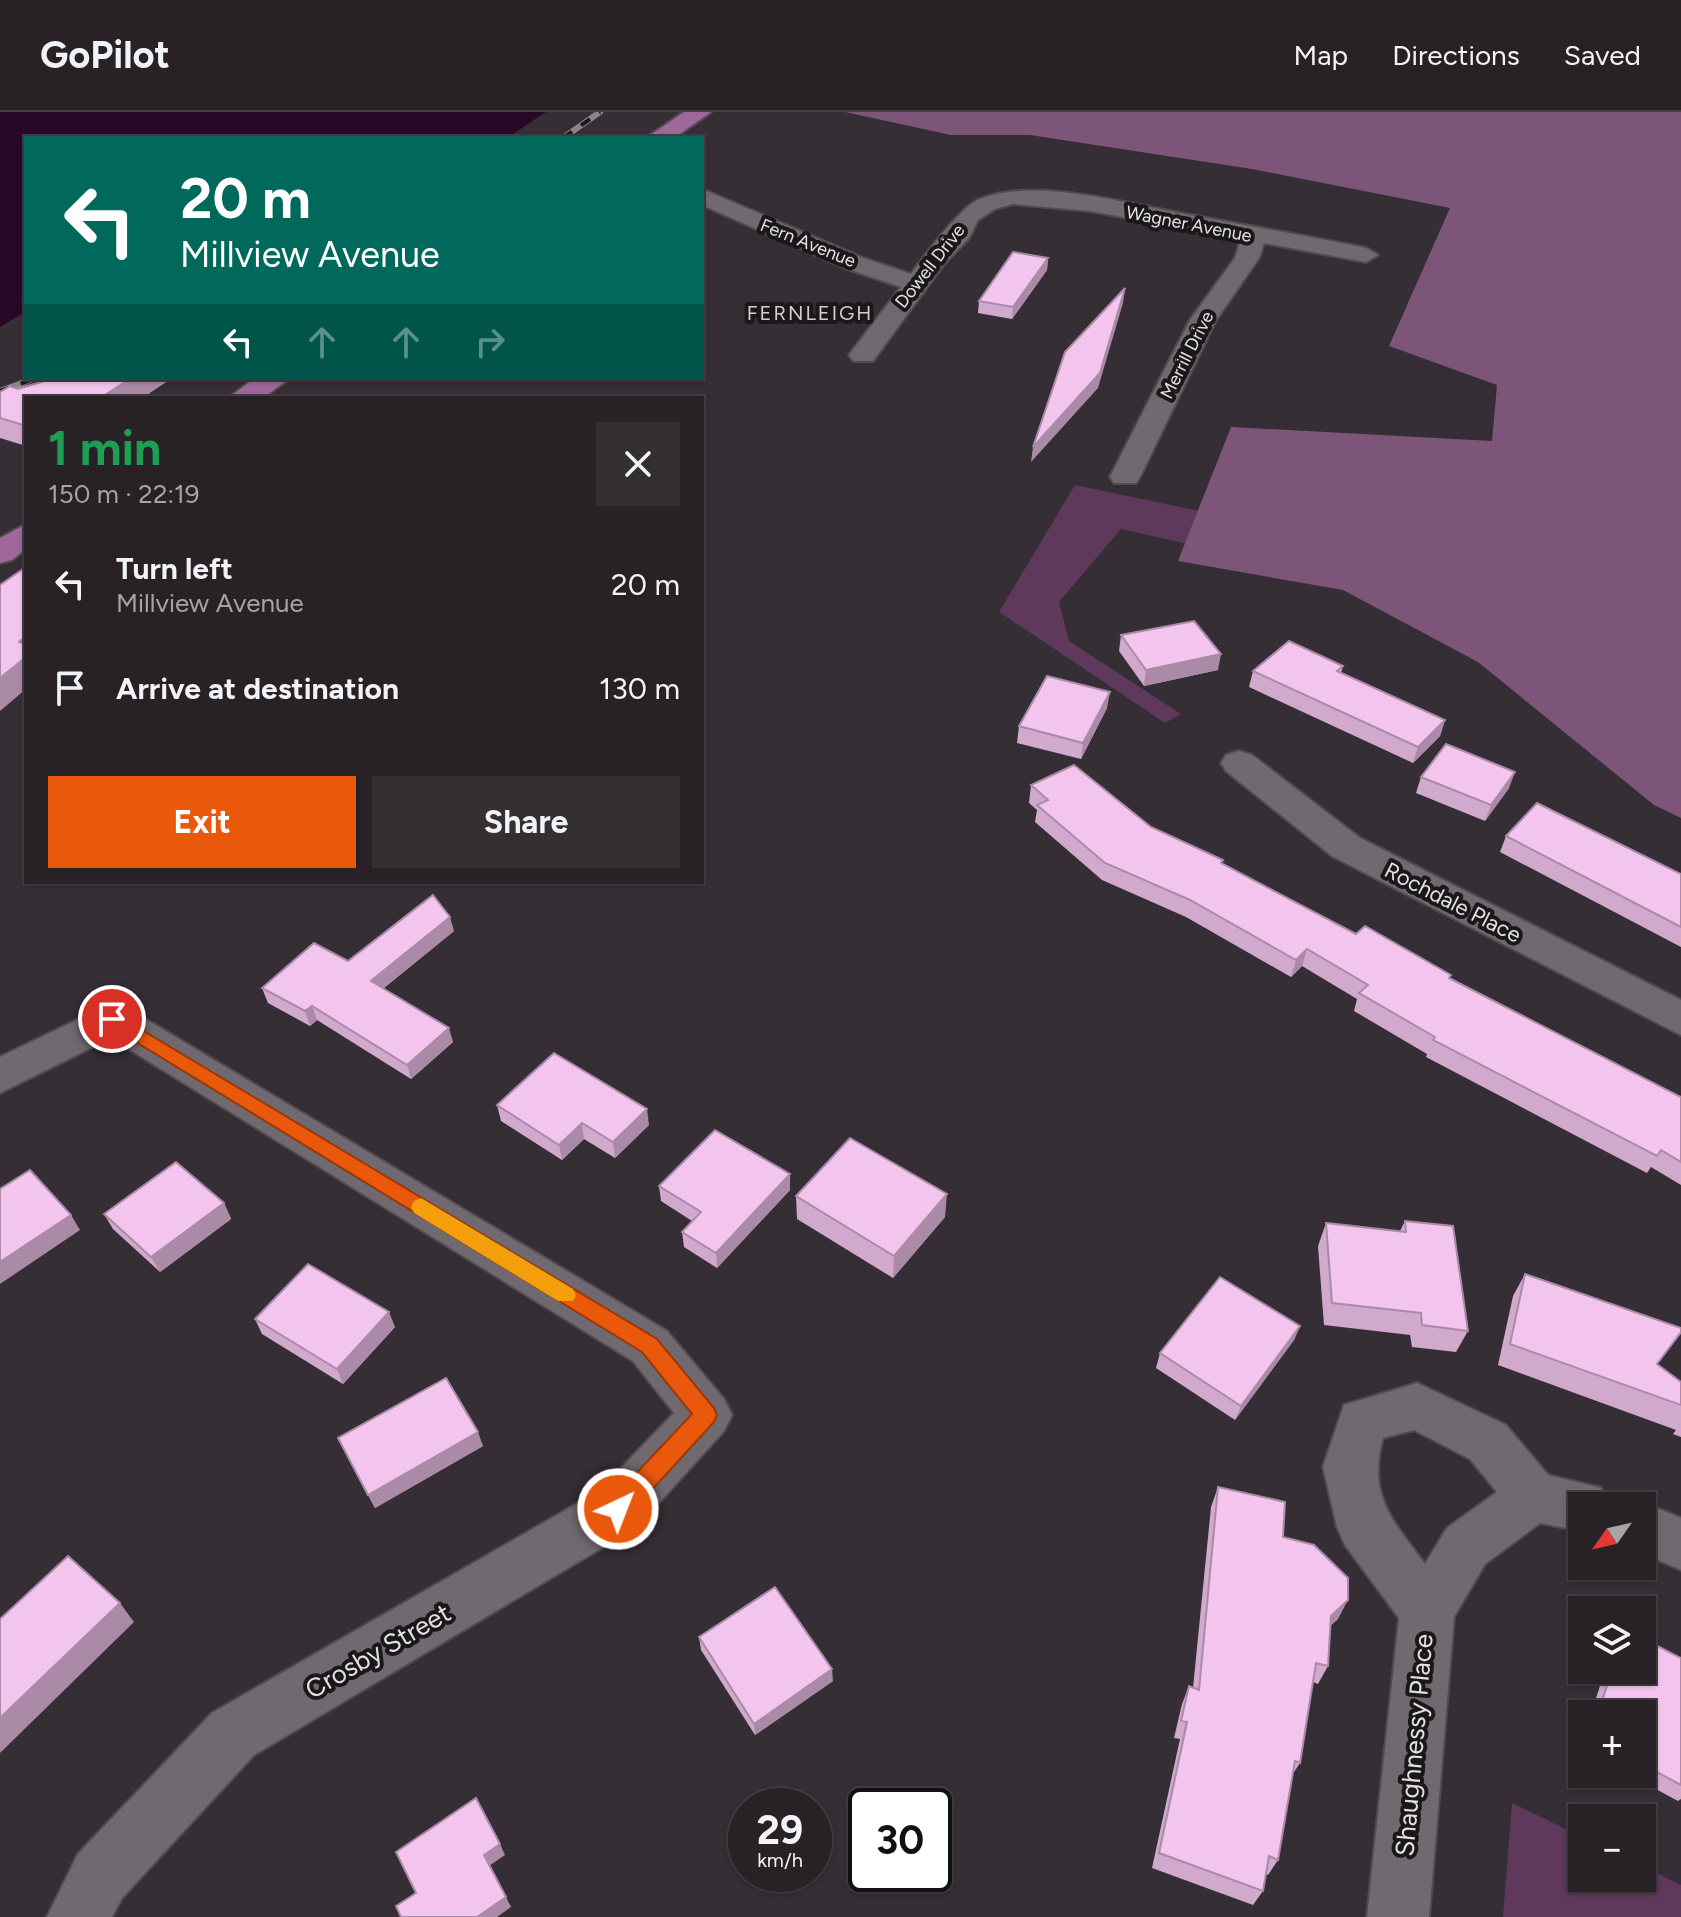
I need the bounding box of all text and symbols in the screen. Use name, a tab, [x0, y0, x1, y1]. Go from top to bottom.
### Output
text: GoPilot	[40, 32, 170, 78]
text: Map	[1294, 38, 1348, 72]
text: Directions	[1392, 38, 1520, 72]
text: Saved	[1564, 38, 1641, 72]
text: 20 m	[180, 165, 311, 232]
icon: left	[48, 168, 152, 272]
street label: Wagner Avenue	[1124, 201, 1254, 247]
street label: Fern Avenue	[757, 214, 859, 272]
street label: Dowell Drive	[890, 220, 970, 312]
text: Millview Avenue	[180, 233, 440, 276]
district label: FERNLEIGH	[747, 301, 873, 325]
street label: Merrill Drive	[1156, 307, 1219, 402]
icon: left	[216, 320, 260, 364]
icon: ahead	[300, 320, 344, 364]
icon: ahead	[384, 320, 428, 364]
icon: right	[468, 320, 512, 364]
text: 1 min	[48, 419, 161, 477]
button: close	[596, 422, 680, 506]
text: 150 m · 22:19	[48, 478, 199, 510]
text: Turn left	[116, 550, 233, 587]
icon: left	[48, 562, 92, 606]
text: 20 m	[611, 566, 680, 603]
text: Millview Avenue	[116, 587, 304, 619]
icon: arrive	[48, 666, 92, 710]
text: Arrive at destination	[116, 670, 399, 707]
text: 130 m	[599, 670, 680, 707]
button: Exit	[48, 776, 356, 868]
button: Share	[372, 776, 680, 868]
street label: Rochdale Place	[1380, 856, 1526, 948]
pin	[78, 985, 146, 1053]
icon: arrive	[90, 997, 134, 1041]
position arrow	[576, 1467, 660, 1551]
north arrow	[1568, 1492, 1656, 1580]
map controls	[1568, 1492, 1656, 1892]
street label: Crosby Street	[300, 1596, 457, 1705]
button: layers	[1568, 1596, 1656, 1684]
street label: Shaughnessy Place	[1388, 1632, 1440, 1858]
button: +	[1568, 1700, 1656, 1788]
speed limit sign: 30	[848, 1788, 952, 1892]
button: −	[1568, 1804, 1656, 1892]
text: 29	[757, 1806, 803, 1854]
text: km/h	[757, 1848, 803, 1872]

